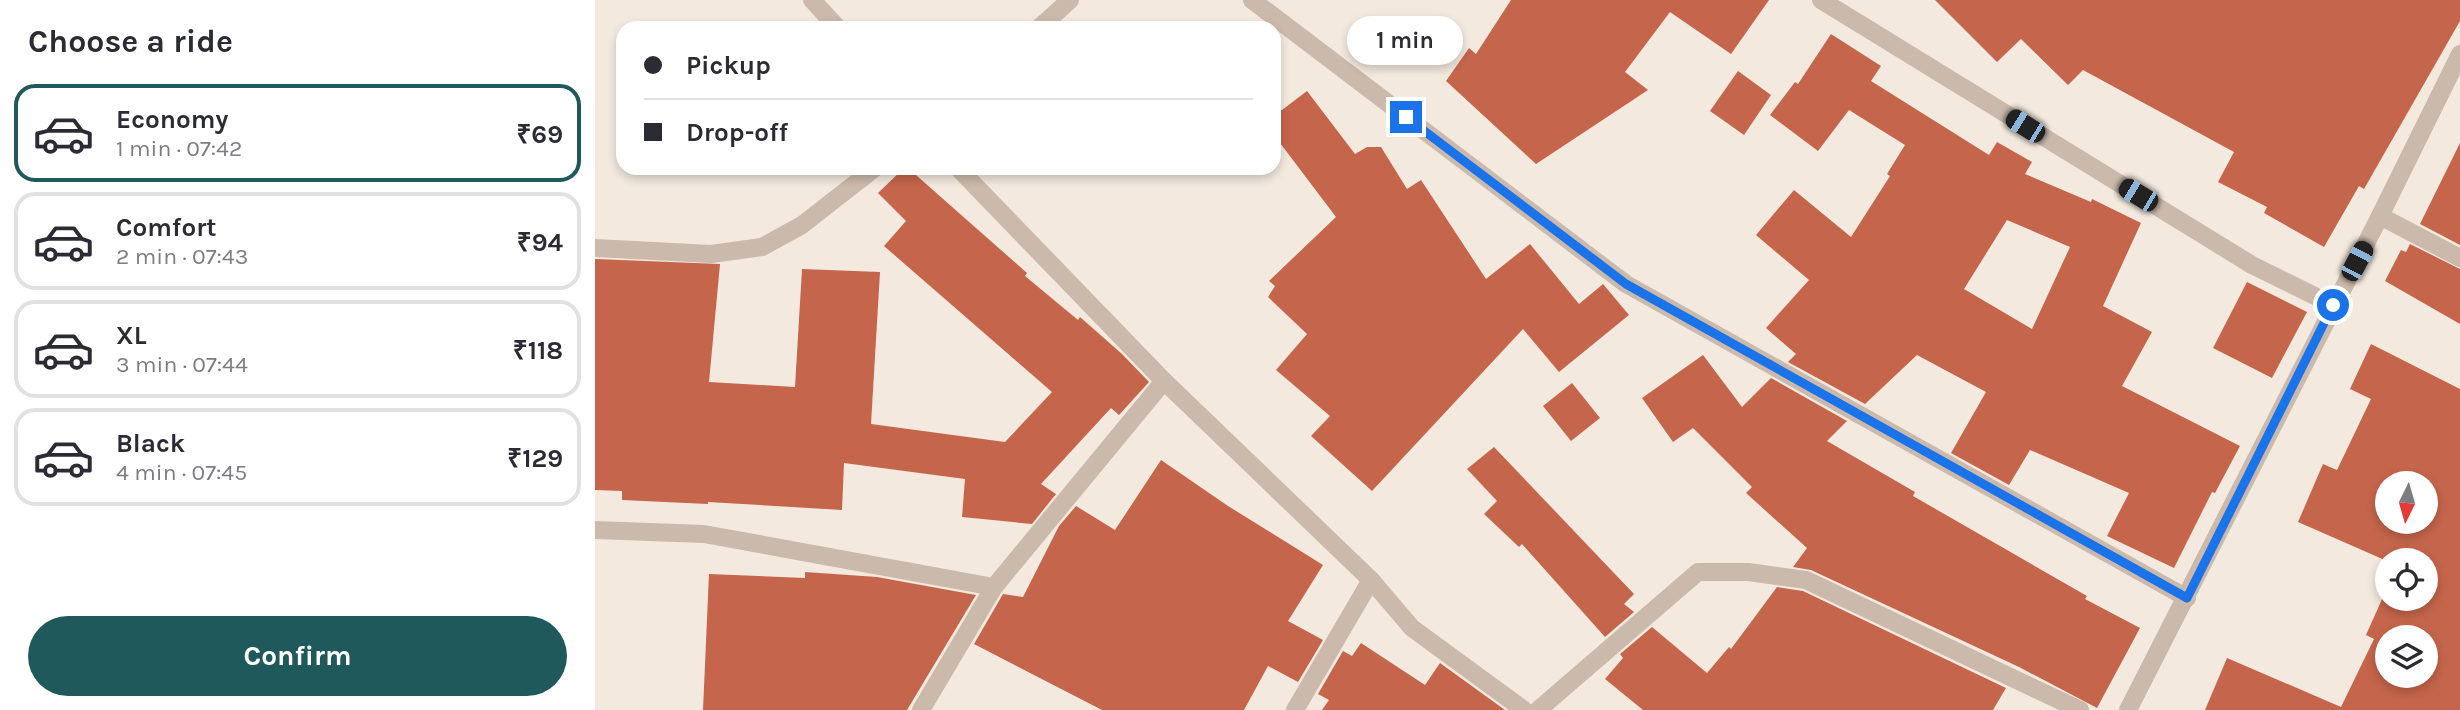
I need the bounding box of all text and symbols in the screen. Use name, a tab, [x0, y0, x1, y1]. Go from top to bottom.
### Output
callout: 1 min	[1348, 16, 1464, 64]
text: Choose a ride	[28, 23, 233, 60]
text: 1 min	[1376, 27, 1434, 54]
text: Pickup	[686, 50, 771, 81]
route end	[1390, 101, 1422, 133]
icon: car	[32, 102, 95, 165]
text: Economy	[116, 104, 228, 135]
car	[2002, 106, 2049, 146]
text: Drop-off	[686, 117, 788, 148]
text: ₹69	[516, 119, 563, 150]
text: 1 min · 07:42	[116, 135, 242, 162]
car	[2115, 175, 2162, 215]
icon: car	[32, 210, 95, 273]
text: Comfort	[116, 212, 217, 243]
text: ₹94	[517, 227, 563, 258]
car	[2338, 238, 2377, 284]
text: 2 min · 07:43	[116, 243, 248, 270]
route start	[2317, 289, 2349, 321]
icon: car	[32, 318, 95, 381]
text: XL	[116, 320, 147, 351]
text: ₹118	[513, 335, 563, 366]
text: 3 min · 07:44	[116, 351, 248, 378]
icon: car	[32, 426, 95, 489]
text: Black	[116, 428, 185, 459]
text: ₹129	[507, 443, 563, 474]
text: 4 min · 07:45	[116, 459, 247, 486]
north arrow	[2375, 471, 2438, 534]
map controls	[2375, 471, 2438, 688]
button: locate	[2375, 548, 2438, 611]
button: Confirm	[28, 616, 567, 696]
button: layers	[2375, 625, 2438, 688]

